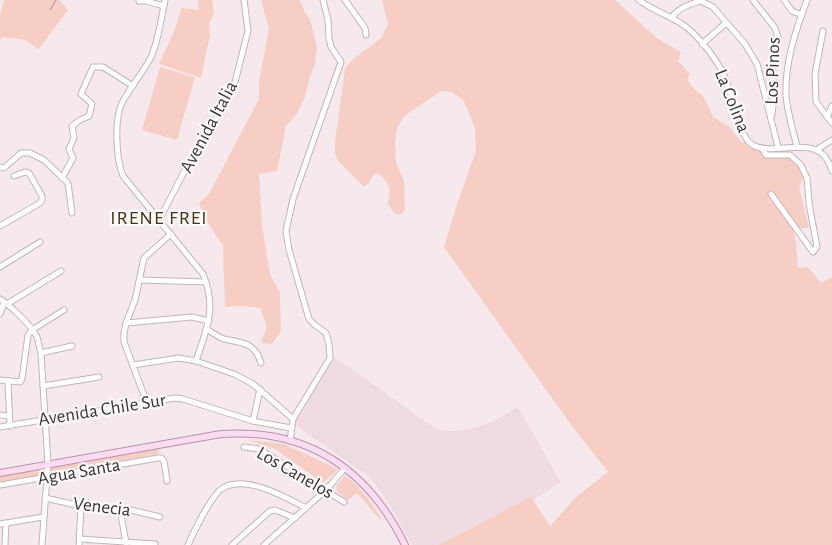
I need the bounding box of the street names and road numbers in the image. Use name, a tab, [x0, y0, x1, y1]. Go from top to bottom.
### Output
street label: Los Pinos	[762, 37, 784, 105]
street label: La Colina	[711, 67, 753, 136]
street label: Avenida Italia	[177, 78, 241, 176]
street label: Avenida Chile Sur	[37, 391, 167, 429]
street label: Los Canelos	[253, 443, 337, 503]
street label: Agua Santa	[36, 455, 122, 489]
street label: Venecia	[72, 494, 132, 520]

